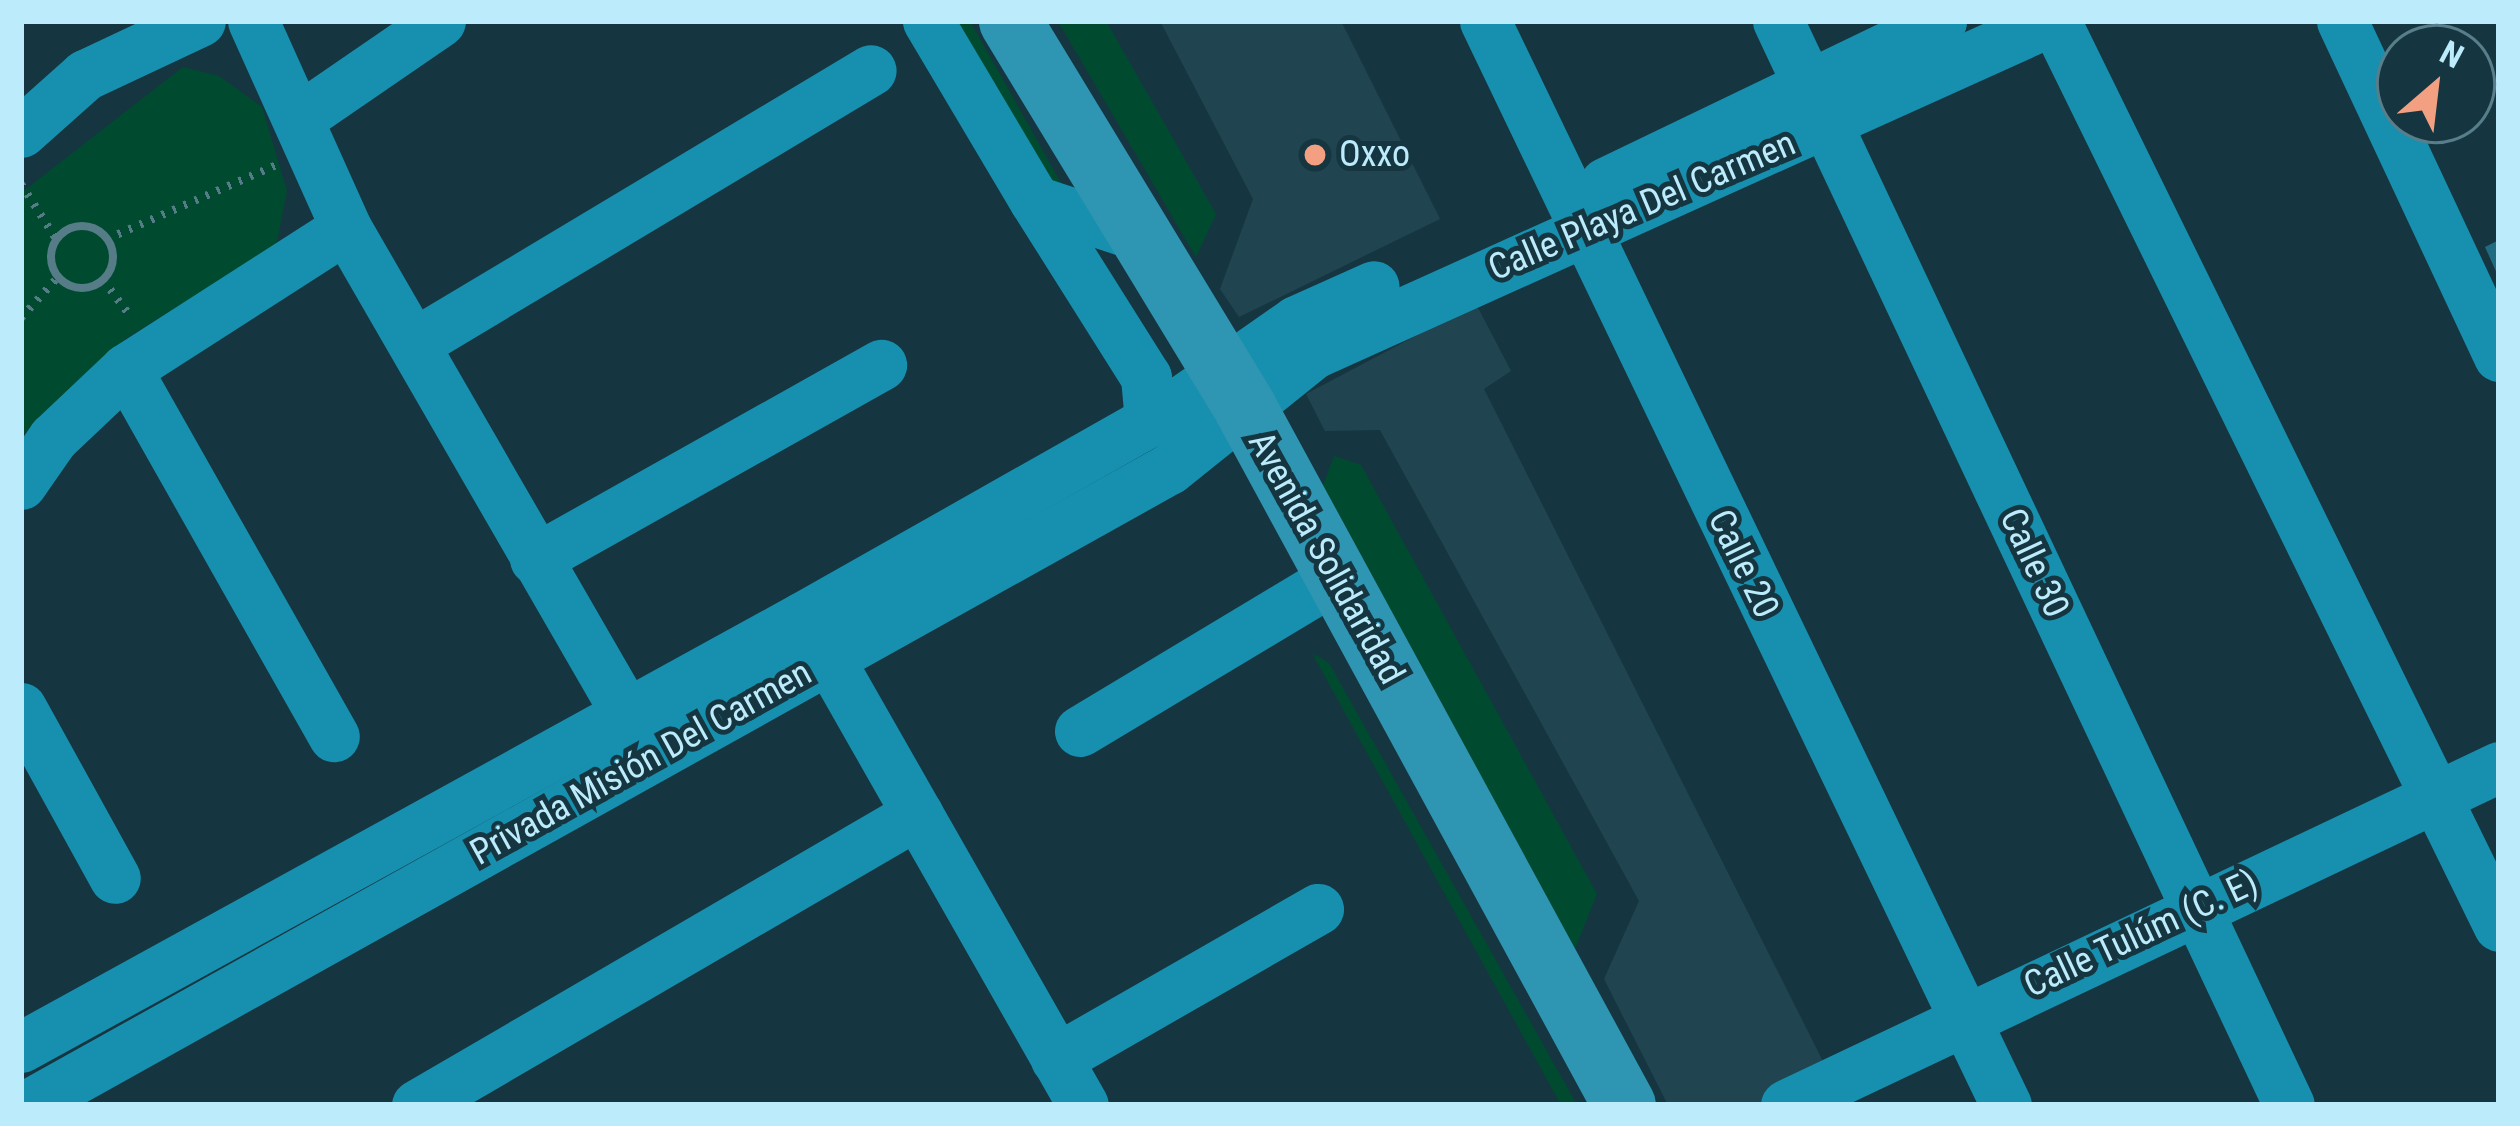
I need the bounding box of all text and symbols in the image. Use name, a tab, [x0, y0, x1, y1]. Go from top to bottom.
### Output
north arrow	[2376, 24, 2496, 144]
text: N	[2434, 32, 2470, 76]
street label: Calle Playa Del Carmen	[1482, 122, 1802, 290]
place label: Oxxo	[1339, 133, 1410, 177]
marker: Oxxo	[1302, 142, 1328, 168]
street label: Avenida Solidaridad	[1239, 424, 1413, 692]
street label: Calle 30	[1990, 502, 2078, 624]
street label: Calle 20	[1698, 503, 1788, 625]
street label: Privada Misión Del Carmen	[463, 651, 819, 875]
street label: Calle Tulúm (C. E)	[2017, 861, 2265, 1007]

